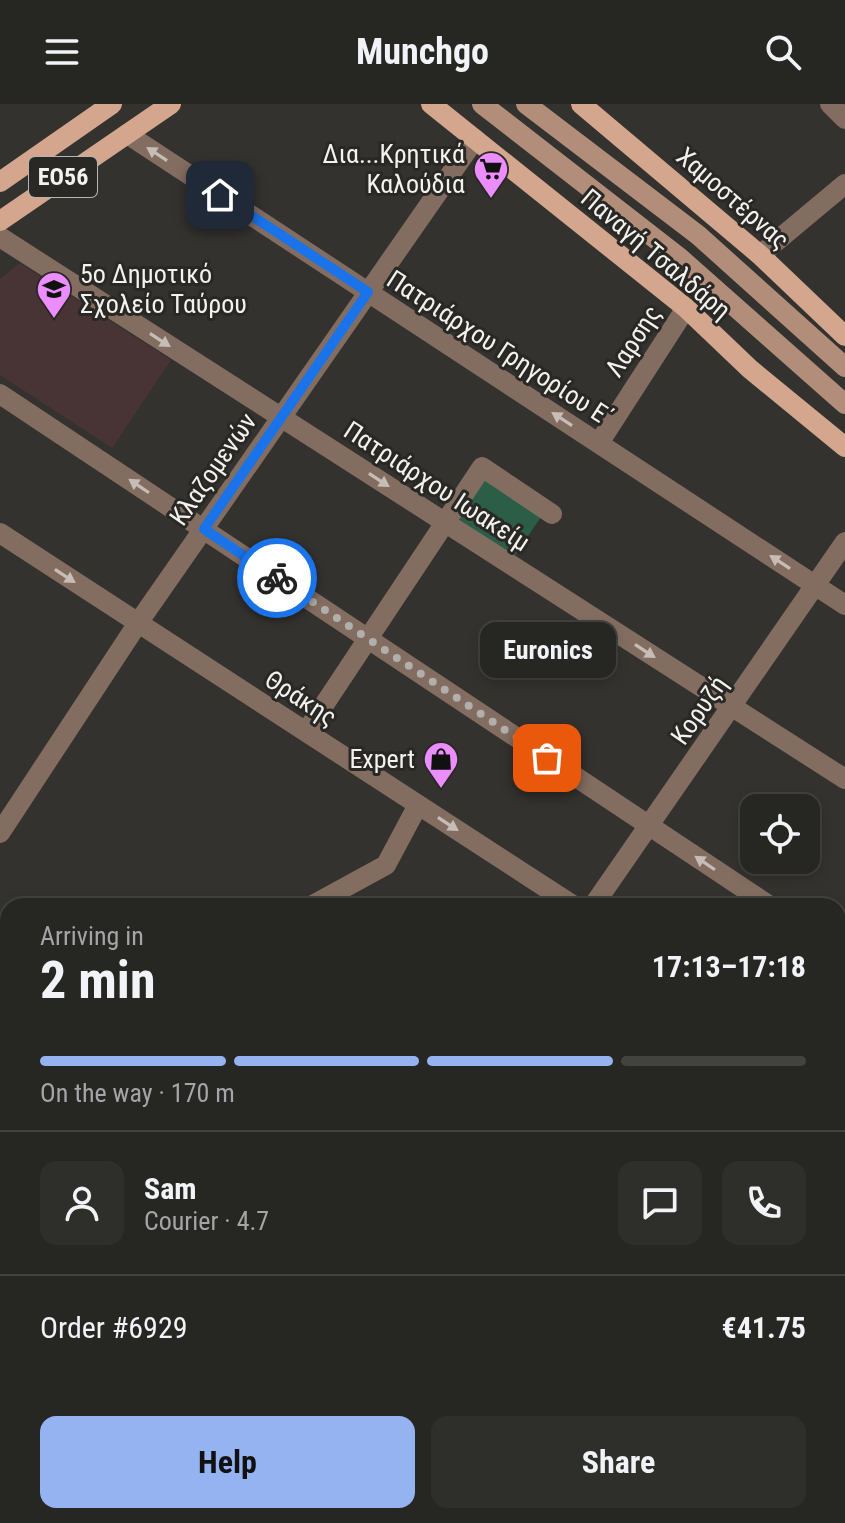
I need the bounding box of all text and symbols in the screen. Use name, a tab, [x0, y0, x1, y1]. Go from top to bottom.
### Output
icon: menu	[40, 30, 84, 74]
icon: search	[761, 30, 805, 74]
text: Munchgo	[356, 31, 489, 73]
place label: Δια...Κρητικά Καλούδια	[322, 139, 465, 199]
street label: Χαμοστέρνας	[671, 141, 795, 255]
one-way arrow	[147, 147, 168, 162]
supermarket icon: Δια...Κρητικά Καλούδια	[472, 150, 510, 200]
road number: ΕΟ56	[29, 157, 97, 197]
pin	[186, 161, 254, 229]
icon: home	[198, 173, 242, 217]
street label: Παναγή Τσαλδάρη	[575, 183, 737, 325]
place label: 5ο Δημοτικό Σχολείο Ταύρου	[80, 259, 247, 319]
street label: Πατριάρχου Γρηγορίου Ε΄	[382, 264, 618, 432]
school or university icon: 5ο Δημοτικό Σχολείο Ταύρου	[35, 270, 73, 320]
street label: Λαρσης	[599, 300, 667, 382]
one-way arrow	[149, 332, 171, 346]
street label: Κλαζομενών	[163, 407, 263, 531]
one-way arrow	[552, 412, 573, 427]
street label: Πατριάρχου Ιωακείμ	[339, 415, 535, 557]
one-way arrow	[368, 473, 390, 487]
one-way arrow	[128, 479, 150, 494]
courier	[237, 538, 317, 618]
one-way arrow	[769, 555, 790, 570]
icon: bike	[255, 556, 299, 600]
one-way arrow	[55, 568, 76, 583]
callout: Euronics	[479, 622, 615, 678]
text: Euronics	[503, 635, 593, 665]
one-way arrow	[634, 643, 656, 657]
street label: Θράκης	[260, 664, 342, 732]
street label: Κορυζή	[665, 670, 733, 750]
pin	[513, 724, 581, 792]
icon: bag	[525, 736, 569, 780]
shop icon: Expert	[422, 740, 460, 790]
place label: Expert	[349, 744, 415, 774]
map controls	[740, 794, 820, 874]
button: locate	[740, 794, 820, 874]
one-way arrow	[437, 816, 459, 831]
one-way arrow	[695, 856, 716, 871]
text: Arriving in	[40, 921, 144, 951]
text: 17:13–17:18	[652, 949, 806, 984]
text: 2 min	[40, 950, 156, 1011]
text: On the way · 170 m	[40, 1078, 235, 1108]
button: person	[40, 1161, 124, 1245]
button: chat	[618, 1161, 702, 1245]
button: phone	[722, 1161, 806, 1245]
text: Sam	[144, 1171, 197, 1206]
text: Courier · 4.7	[144, 1206, 269, 1236]
text: Order #6929	[40, 1310, 188, 1345]
text: €41.75	[721, 1310, 806, 1345]
button: Help	[40, 1416, 415, 1508]
button: Share	[431, 1416, 806, 1508]

